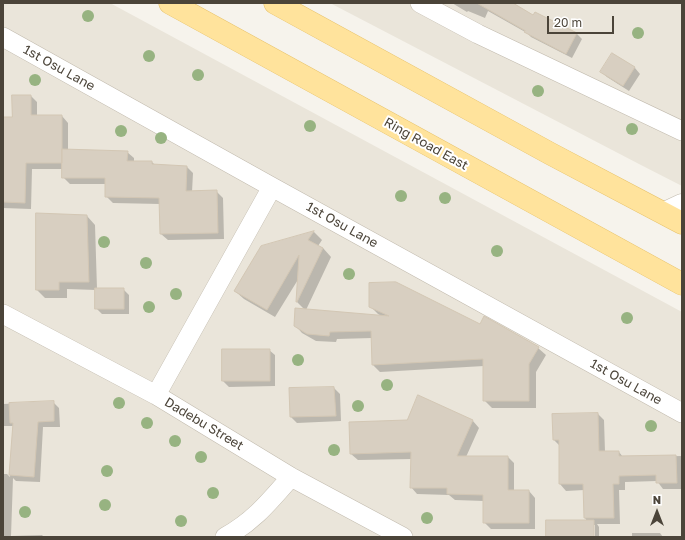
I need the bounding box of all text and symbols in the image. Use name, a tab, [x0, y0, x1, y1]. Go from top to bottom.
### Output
scale bar	[549, 8, 616, 34]
text: 20 m	[554, 15, 582, 30]
street label: 1st Osu Lane	[20, 42, 98, 94]
street label: Ring Road East	[381, 114, 471, 174]
street label: 1st Osu Lane	[303, 199, 381, 251]
street label: 1st Osu Lane	[587, 356, 665, 408]
street label: Dadebu Street	[162, 394, 246, 454]
north arrow	[637, 492, 677, 532]
text: N	[653, 493, 661, 506]

